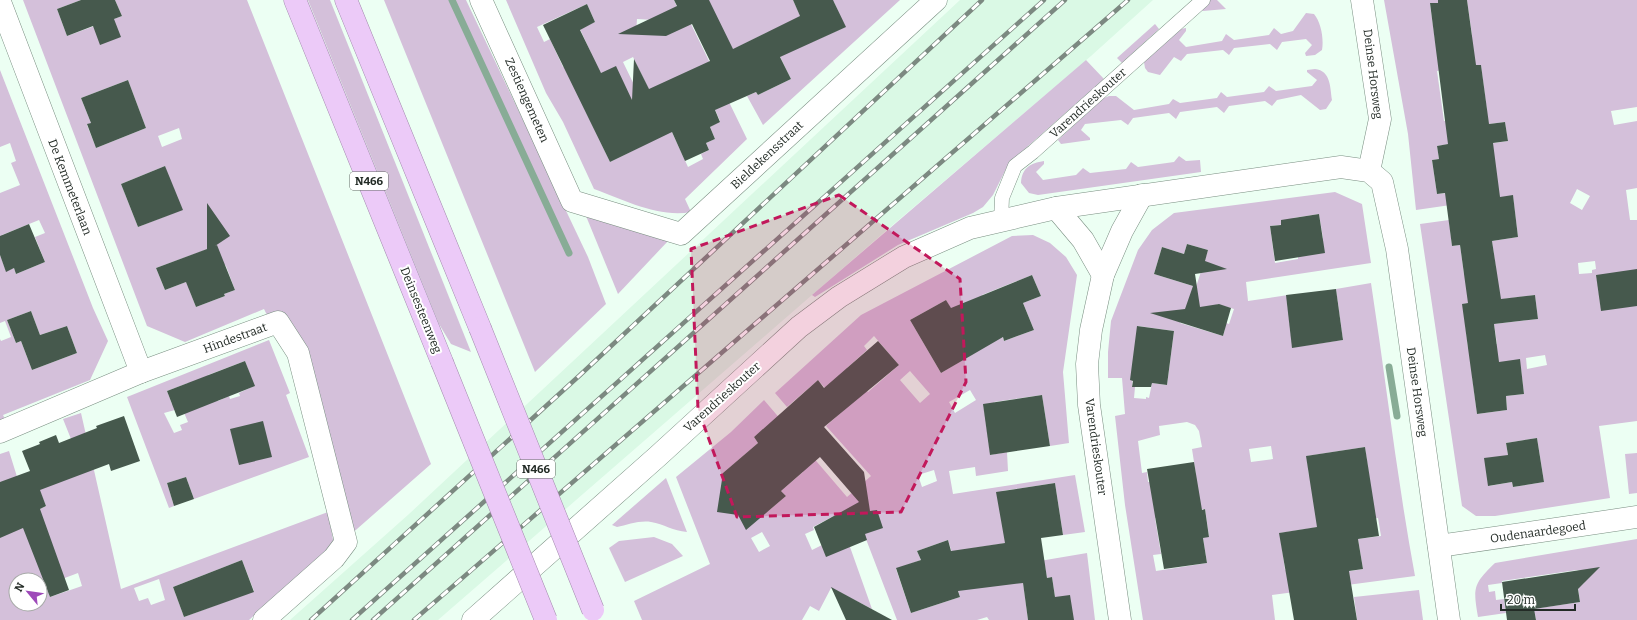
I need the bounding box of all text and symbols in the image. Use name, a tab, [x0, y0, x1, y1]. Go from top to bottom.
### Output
street label: Deinse Horsweg	[1361, 28, 1386, 120]
street label: Zestiengemeten	[502, 56, 552, 145]
street label: Varendrieskouter	[1047, 65, 1130, 141]
street label: Bieldekensstraat	[728, 118, 806, 192]
street label: De Kemmeterlaan	[45, 137, 95, 237]
road number: N466	[350, 172, 388, 190]
street label: Deinsesteenweg	[397, 265, 445, 355]
street label: Hindestraat	[201, 320, 269, 356]
street label: Deinse Horsweg	[1404, 346, 1430, 438]
street label: Varendrieskouter	[681, 359, 764, 435]
street label: Varendrieskouter	[1082, 398, 1110, 497]
road number: N466	[517, 460, 555, 478]
street label: Oudenaardegoed	[1489, 518, 1587, 546]
north arrow	[8, 572, 48, 612]
text: N	[12, 580, 28, 594]
scale bar	[1501, 586, 1575, 612]
text: 20 m	[1507, 593, 1536, 607]

